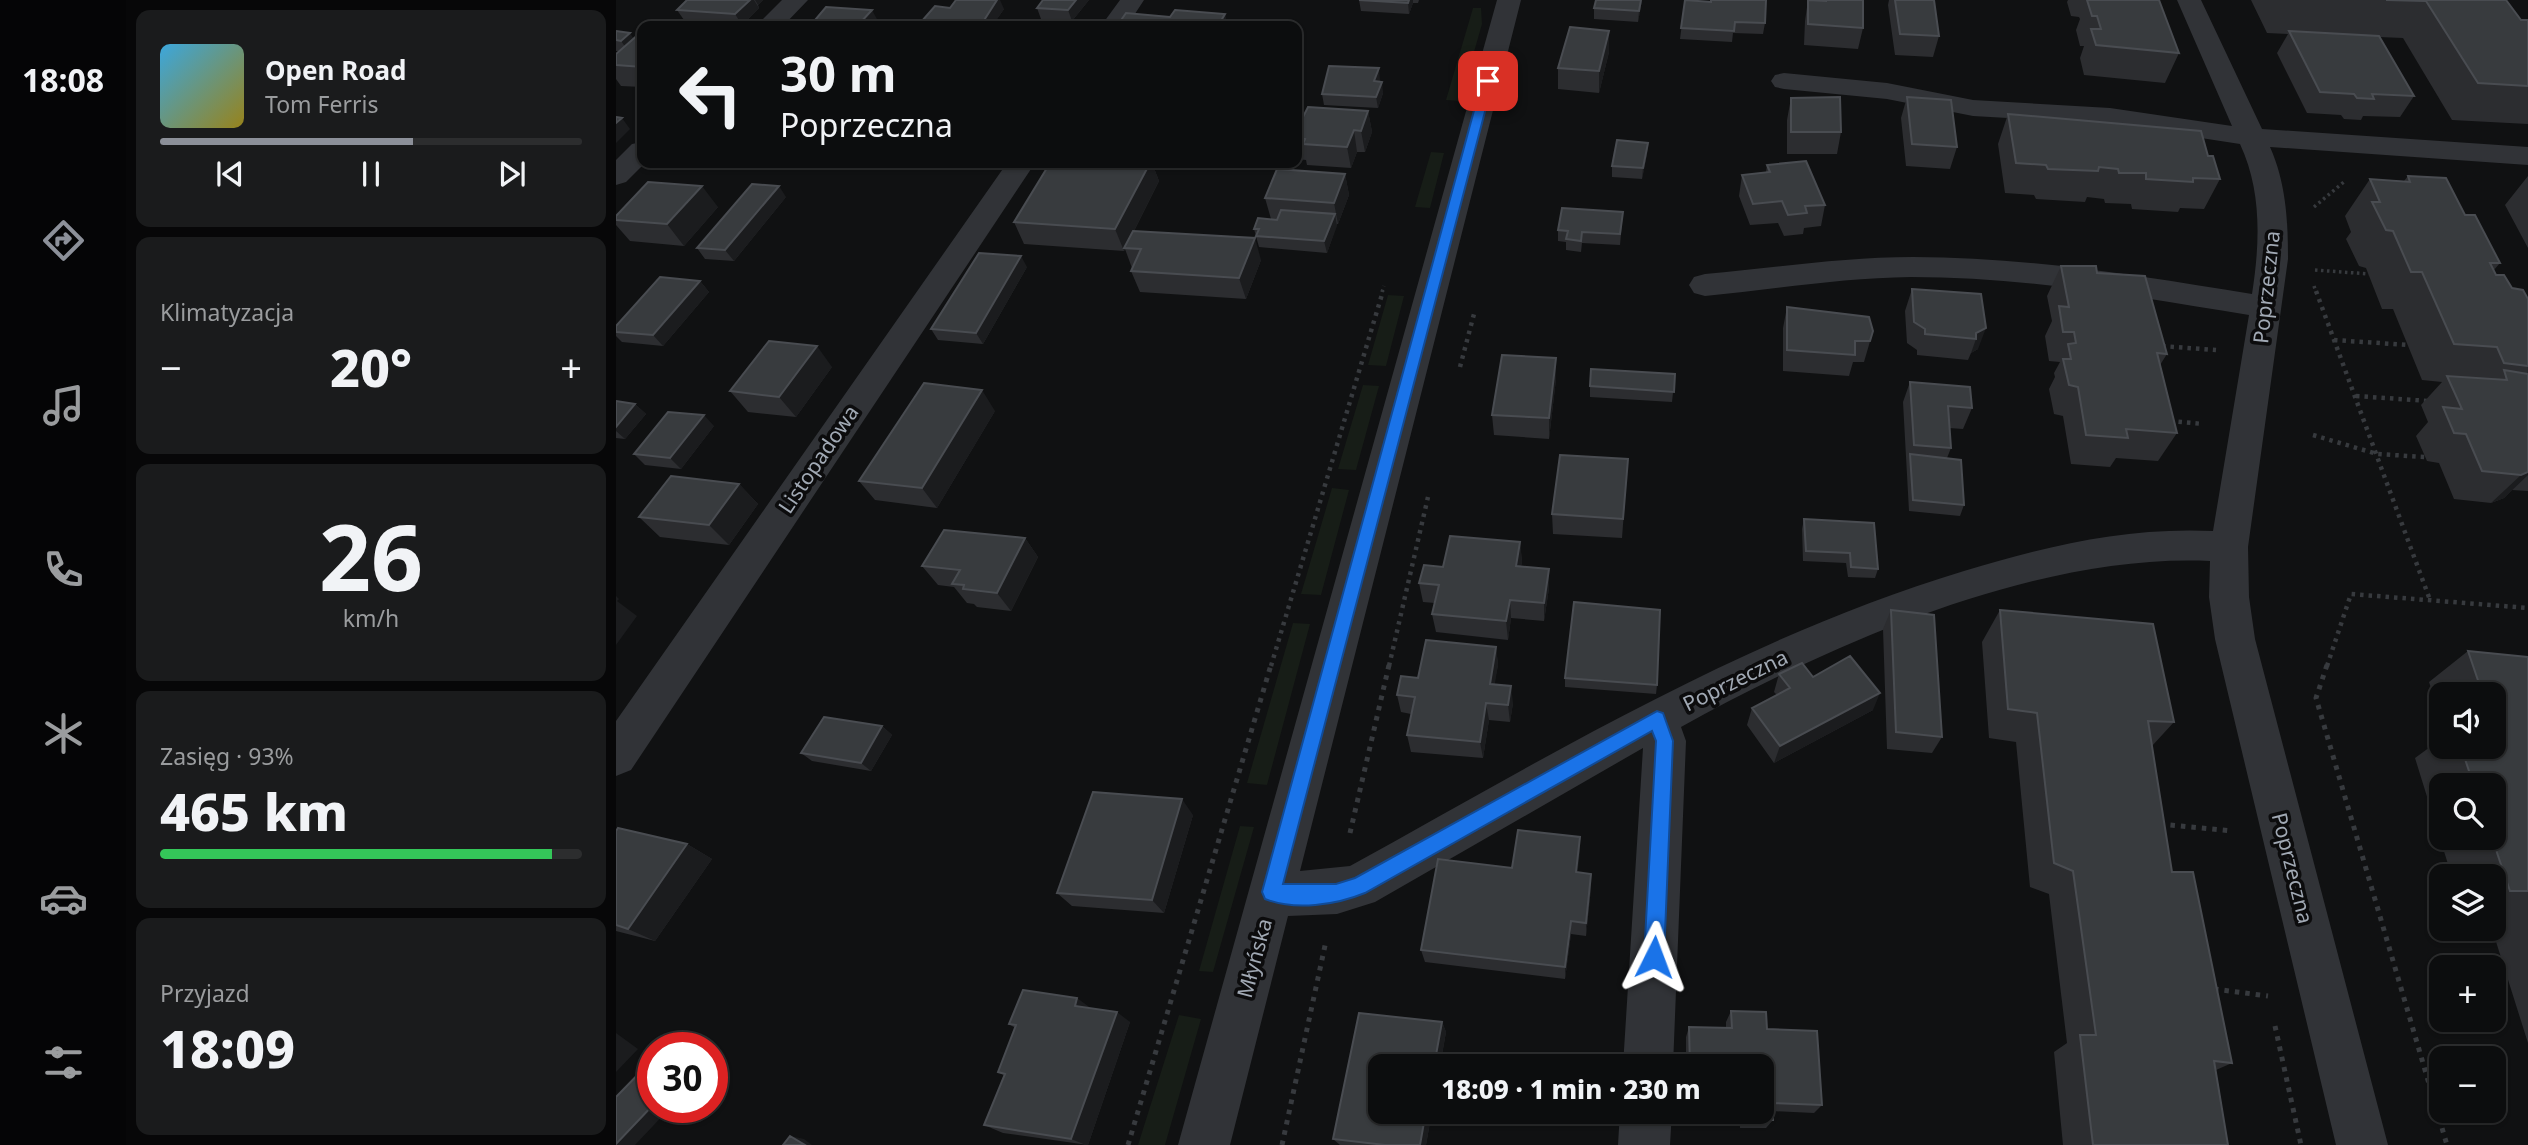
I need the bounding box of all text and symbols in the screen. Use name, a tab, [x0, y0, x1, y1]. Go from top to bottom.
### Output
text: 30 m	[780, 40, 897, 106]
icon: left	[665, 49, 756, 140]
pin	[1458, 51, 1518, 111]
text: Open Road	[265, 52, 407, 88]
text: 18:08	[22, 58, 104, 101]
icon: arrive	[1469, 62, 1507, 100]
text: Tom Ferris	[265, 88, 378, 120]
text: Poprzeczna	[780, 103, 953, 146]
icon: previous	[211, 155, 249, 193]
icon: pause	[352, 155, 390, 193]
icon: next	[493, 155, 531, 193]
icon: directions	[39, 216, 88, 265]
street label: Poprzeczna	[2246, 229, 2286, 345]
text: Klimatyzacja	[160, 296, 294, 328]
text: 20°	[330, 331, 412, 402]
text: −	[160, 341, 182, 393]
text: +	[560, 341, 582, 393]
icon: music	[39, 381, 88, 430]
street label: Listopadowa	[771, 399, 865, 519]
text: 26	[319, 494, 423, 618]
icon: phone	[39, 545, 88, 594]
text: km/h	[343, 602, 399, 634]
street label: Poprzeczna	[1678, 643, 1792, 717]
map controls	[2429, 682, 2506, 1123]
button: sound	[2429, 682, 2506, 759]
icon: climate	[39, 709, 88, 758]
text: Zasięg · 93%	[160, 740, 294, 772]
button: search	[2429, 773, 2506, 850]
text: 465 km	[160, 775, 348, 846]
street label: Poprzeczna	[2266, 810, 2320, 926]
button: layers	[2429, 864, 2506, 941]
icon: car	[39, 874, 88, 923]
street label: Młyńska	[1230, 915, 1278, 1001]
position arrow	[1617, 920, 1691, 994]
button: +	[2429, 955, 2506, 1032]
text: Przyjazd	[160, 977, 250, 1009]
text: 18:09	[160, 1012, 295, 1083]
speed limit sign: 30	[637, 1032, 728, 1123]
icon: filters	[39, 1038, 88, 1087]
button: −	[2429, 1046, 2506, 1123]
text: 18:09 · 1 min · 230 m	[1441, 1071, 1701, 1107]

